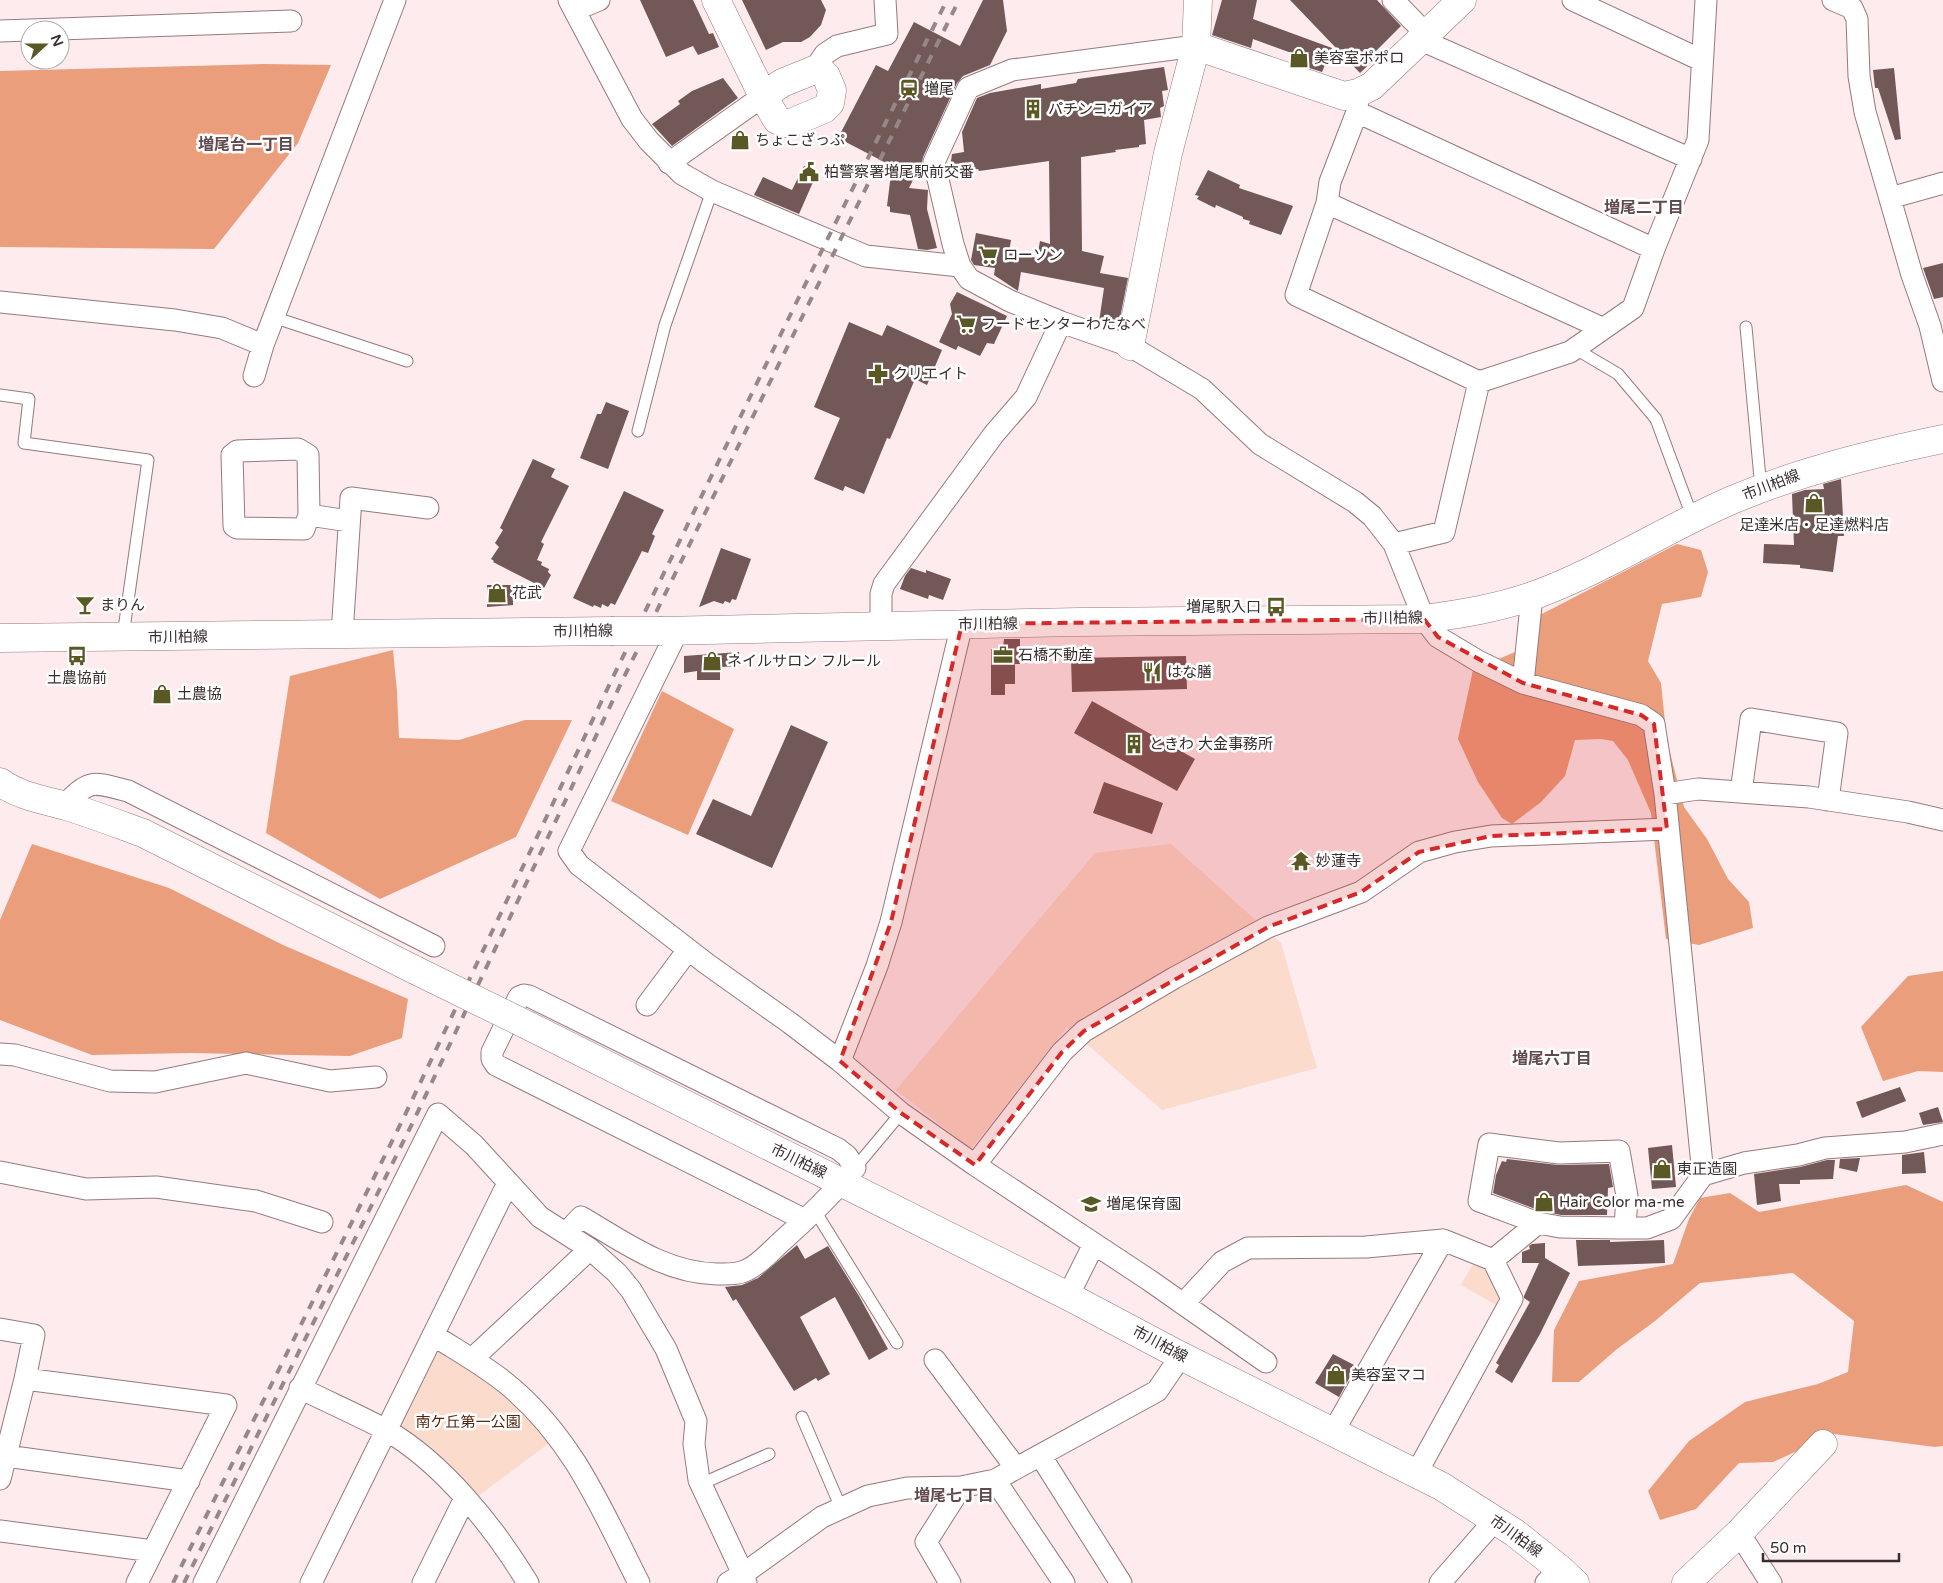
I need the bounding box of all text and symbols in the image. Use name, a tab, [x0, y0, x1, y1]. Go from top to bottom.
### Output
north arrow	[20, 20, 70, 70]
text: N	[47, 32, 67, 49]
shop icon: 美容室ポポロ	[1288, 47, 1310, 69]
place label: 美容室ポポロ	[1314, 49, 1404, 67]
station icon: 増尾	[898, 78, 920, 100]
place label: 増尾	[924, 80, 954, 98]
building icon: パチンコガイア	[1022, 98, 1044, 120]
place label: パチンコガイア	[1048, 100, 1153, 118]
shop icon: ちょこざっぷ	[729, 129, 751, 151]
place label: ちょこざっぷ	[755, 131, 845, 149]
district label: 増尾台一丁目	[198, 135, 294, 155]
public building icon: 柏警察署増尾駅前交番	[798, 161, 820, 183]
place label: 柏警察署増尾駅前交番	[824, 163, 974, 181]
district label: 増尾二丁目	[1604, 198, 1684, 218]
supermarket icon: ローソン	[977, 244, 999, 266]
place label: ローソン	[1003, 246, 1063, 264]
supermarket icon: フードセンターわたなべ	[955, 313, 977, 335]
place label: フードセンターわたなべ	[981, 315, 1146, 333]
pharmacy icon: クリエイト	[867, 363, 889, 385]
place label: クリエイト	[893, 365, 968, 383]
street label: 市川柏線	[1740, 466, 1802, 504]
shop icon: 足達米店・足達燃料店	[1803, 492, 1825, 514]
place label: 足達米店・足達燃料店	[1739, 516, 1889, 534]
shop icon: 花武	[486, 582, 508, 604]
place label: 花武	[512, 584, 542, 602]
bar icon: まりん	[74, 594, 96, 616]
place label: まりん	[100, 596, 145, 614]
bus stop icon: 増尾駅入口	[1265, 596, 1287, 618]
place label: 増尾駅入口	[1186, 598, 1261, 616]
street label: 市川柏線	[1363, 608, 1423, 628]
street label: 市川柏線	[958, 614, 1018, 634]
street label: 市川柏線	[553, 621, 613, 641]
street label: 市川柏線	[148, 627, 208, 647]
office icon: 石橋不動産	[992, 644, 1014, 666]
bus stop icon: 土農協前	[66, 645, 88, 667]
place label: 石橋不動産	[1018, 646, 1093, 664]
shop icon: ネイルサロン フルール	[701, 650, 723, 672]
place label: ネイルサロン フルール	[727, 652, 881, 670]
restaurant icon: はな膳	[1141, 661, 1163, 683]
place label: はな膳	[1167, 663, 1212, 681]
place label: 土農協前	[47, 669, 107, 687]
shop icon: 土農協	[151, 683, 173, 705]
place label: 土農協	[177, 685, 222, 703]
building icon: ときわ 大金事務所	[1123, 733, 1145, 755]
place label: ときわ 大金事務所	[1149, 735, 1273, 753]
temple icon: 妙蓮寺	[1290, 850, 1312, 872]
place label: 妙蓮寺	[1316, 852, 1361, 870]
district label: 増尾六丁目	[1512, 1049, 1592, 1069]
street label: 市川柏線	[768, 1140, 830, 1182]
shop icon: 東正造園	[1651, 1158, 1673, 1180]
place label: 東正造園	[1677, 1160, 1737, 1178]
shop icon: Hair Color ma-me	[1533, 1191, 1555, 1213]
school or university icon: 増尾保育園	[1080, 1193, 1102, 1215]
place label: Hair Color ma-me	[1559, 1193, 1685, 1211]
place label: 増尾保育園	[1106, 1195, 1181, 1213]
street label: 市川柏線	[1129, 1322, 1191, 1366]
shop icon: 美容室マコ	[1325, 1364, 1347, 1386]
place label: 美容室マコ	[1351, 1366, 1426, 1384]
park label: 南ケ丘第一公園	[415, 1413, 521, 1431]
district label: 増尾七丁目	[914, 1486, 994, 1506]
street label: 市川柏線	[1486, 1511, 1546, 1561]
scale bar	[1763, 1530, 1899, 1562]
text: 50 m	[1770, 1539, 1807, 1557]

